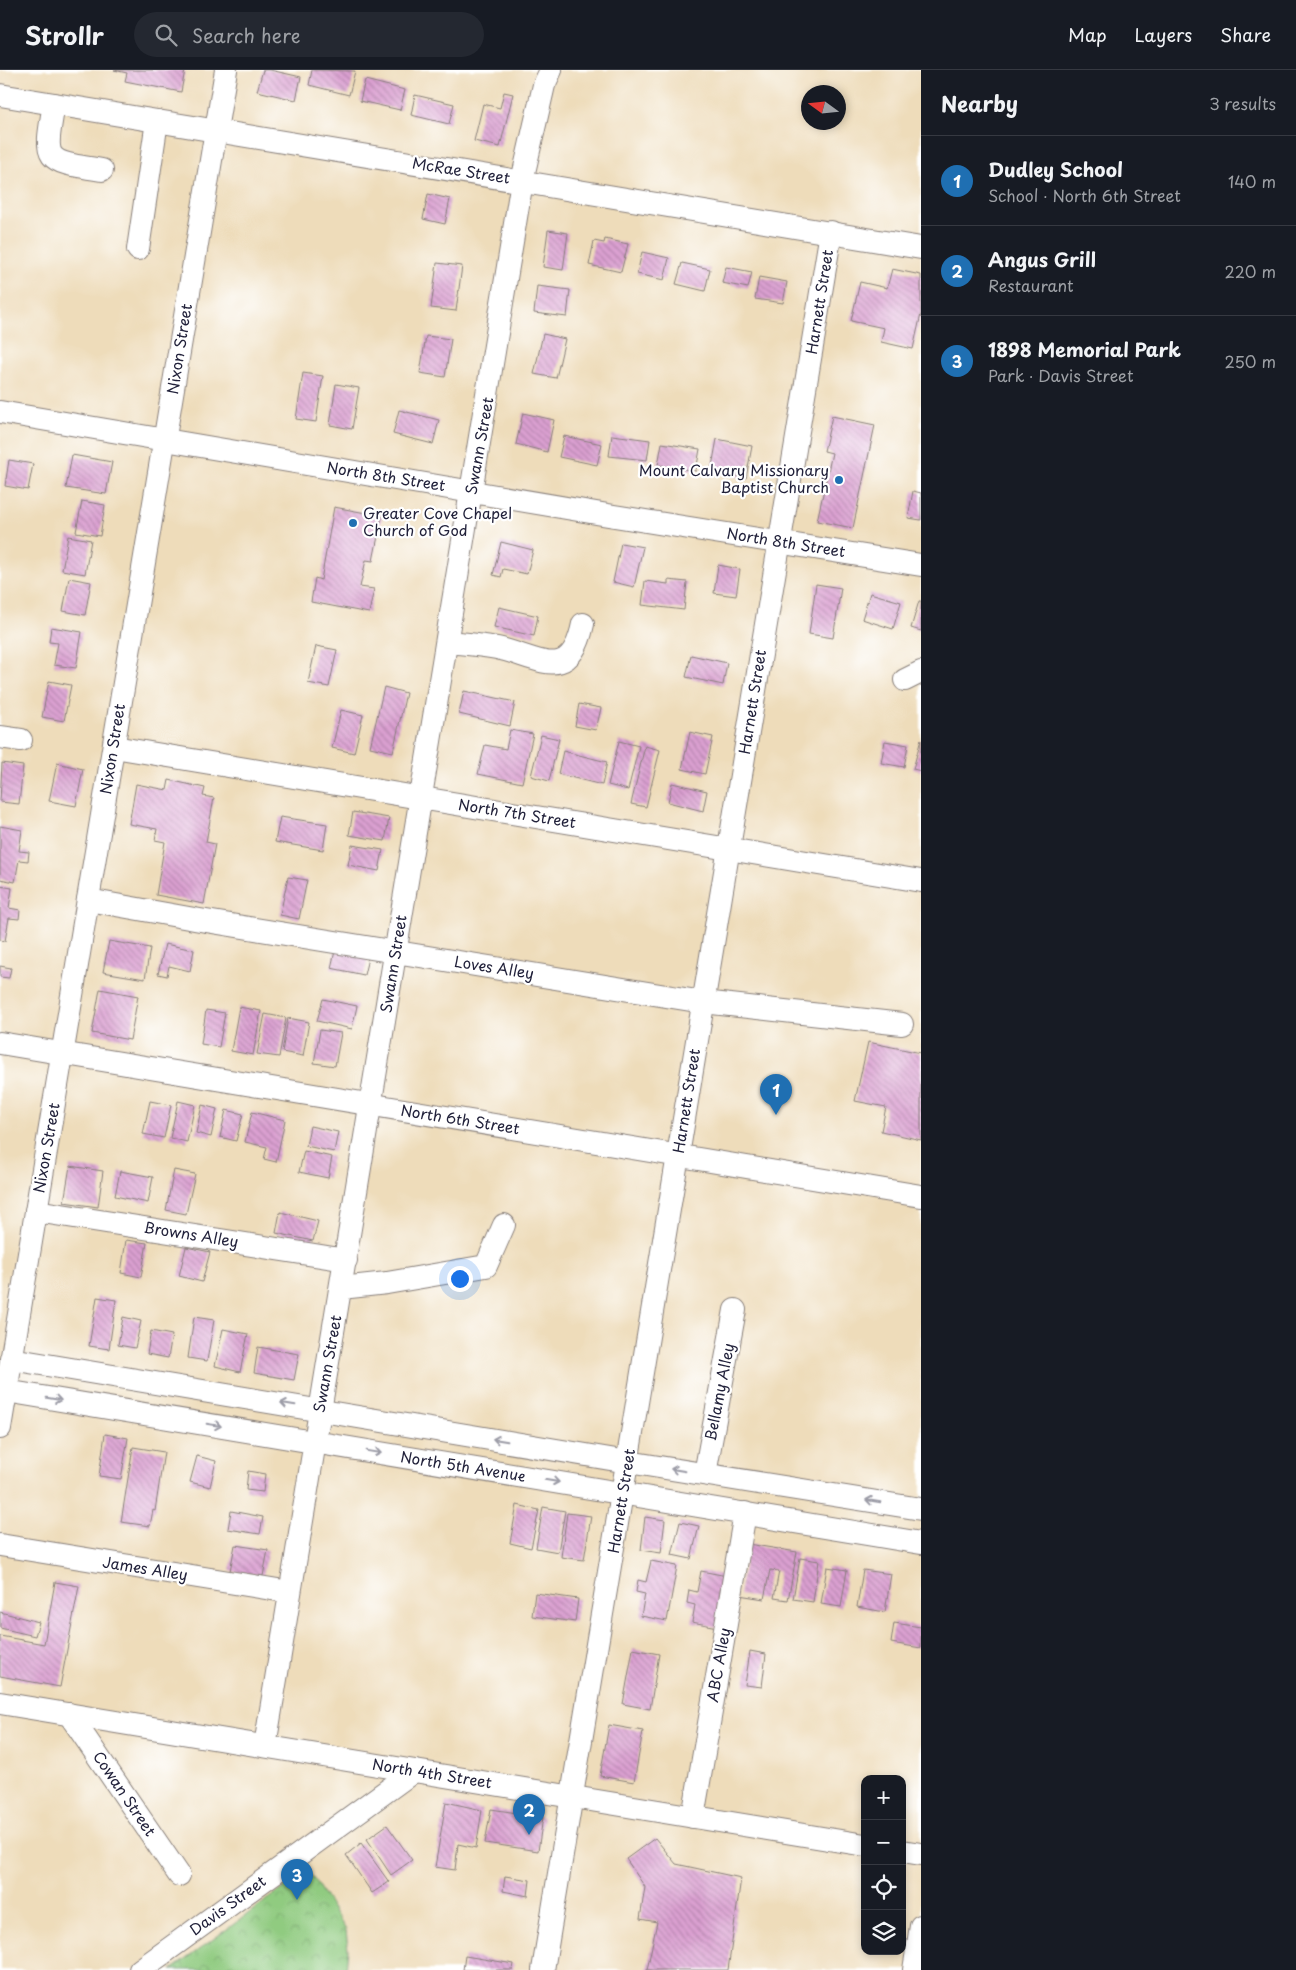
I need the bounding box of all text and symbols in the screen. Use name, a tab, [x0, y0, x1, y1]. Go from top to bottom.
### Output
search box	[134, 12, 484, 57]
text: Strollr	[25, 17, 104, 53]
icon: search	[152, 21, 180, 49]
text: Search here	[192, 21, 301, 49]
text: Map	[1068, 21, 1107, 48]
text: Layers	[1135, 21, 1192, 48]
text: Share	[1220, 21, 1271, 48]
north arrow	[801, 85, 846, 130]
text: Nearby	[941, 87, 1018, 119]
text: 3 results	[1209, 91, 1276, 115]
street label: McRae Street	[411, 150, 512, 189]
text: Dudley School	[988, 155, 1123, 183]
text: 1	[953, 169, 961, 193]
text: 140 m	[1228, 169, 1276, 193]
text: School · North 6th Street	[988, 183, 1181, 207]
text: Angus Grill	[988, 245, 1096, 273]
street label: Harnett Street	[799, 248, 838, 356]
text: 2	[951, 259, 963, 283]
text: 220 m	[1225, 259, 1276, 283]
text: Restaurant	[988, 273, 1074, 297]
street label: Nixon Street	[160, 302, 197, 396]
text: 1898 Memorial Park	[988, 335, 1181, 363]
text: 3	[952, 349, 962, 373]
text: 250 m	[1225, 349, 1276, 373]
text: Park · Davis Street	[988, 363, 1134, 387]
street label: Swann Street	[459, 395, 498, 496]
street label: North 8th Street	[325, 455, 447, 496]
place label: Mount Calvary Missionary Baptist Church	[639, 458, 829, 498]
marker: Mount Calvary Missionary Baptist Church	[833, 474, 845, 486]
place label: Greater Cove Chapel Church of God	[363, 501, 512, 541]
marker: Greater Cove Chapel Church of God	[347, 517, 359, 529]
street label: North 8th Street	[725, 521, 847, 562]
street label: Harnett Street	[732, 648, 771, 756]
street label: Nixon Street	[93, 702, 130, 796]
street label: North 7th Street	[457, 792, 578, 833]
street label: Swann Street	[373, 913, 412, 1014]
street label: Loves Alley	[453, 949, 536, 984]
street label: Harnett Street	[666, 1047, 705, 1155]
pin: 1	[760, 1074, 792, 1115]
street label: North 6th Street	[399, 1098, 521, 1139]
street label: Nixon Street	[26, 1101, 65, 1195]
street label: Browns Alley	[142, 1215, 240, 1252]
your location	[447, 1266, 473, 1292]
street label: Swann Street	[307, 1313, 346, 1414]
street label: Bellamy Alley	[698, 1341, 739, 1443]
one-way arrow	[45, 1394, 61, 1404]
one-way arrow	[281, 1399, 297, 1409]
one-way arrow	[206, 1421, 222, 1431]
one-way arrow	[493, 1435, 509, 1445]
street label: North 5th Avenue	[399, 1444, 528, 1487]
street label: Harnett Street	[601, 1447, 640, 1555]
one-way arrow	[366, 1448, 382, 1458]
one-way arrow	[670, 1464, 686, 1474]
one-way arrow	[544, 1477, 560, 1487]
one-way arrow	[865, 1496, 881, 1506]
street label: James Alley	[101, 1549, 190, 1586]
street label: ABC Alley	[700, 1626, 735, 1704]
street label: Cowan Street	[88, 1746, 162, 1840]
street label: North 4th Street	[371, 1752, 494, 1793]
map controls	[861, 1775, 906, 1955]
button: +	[861, 1775, 906, 1820]
pin: 2	[513, 1794, 545, 1835]
button: −	[861, 1820, 906, 1865]
pin: 3	[281, 1859, 313, 1900]
button: locate	[861, 1865, 906, 1910]
street label: Davis Street	[184, 1869, 270, 1940]
button: layers	[861, 1910, 906, 1955]

